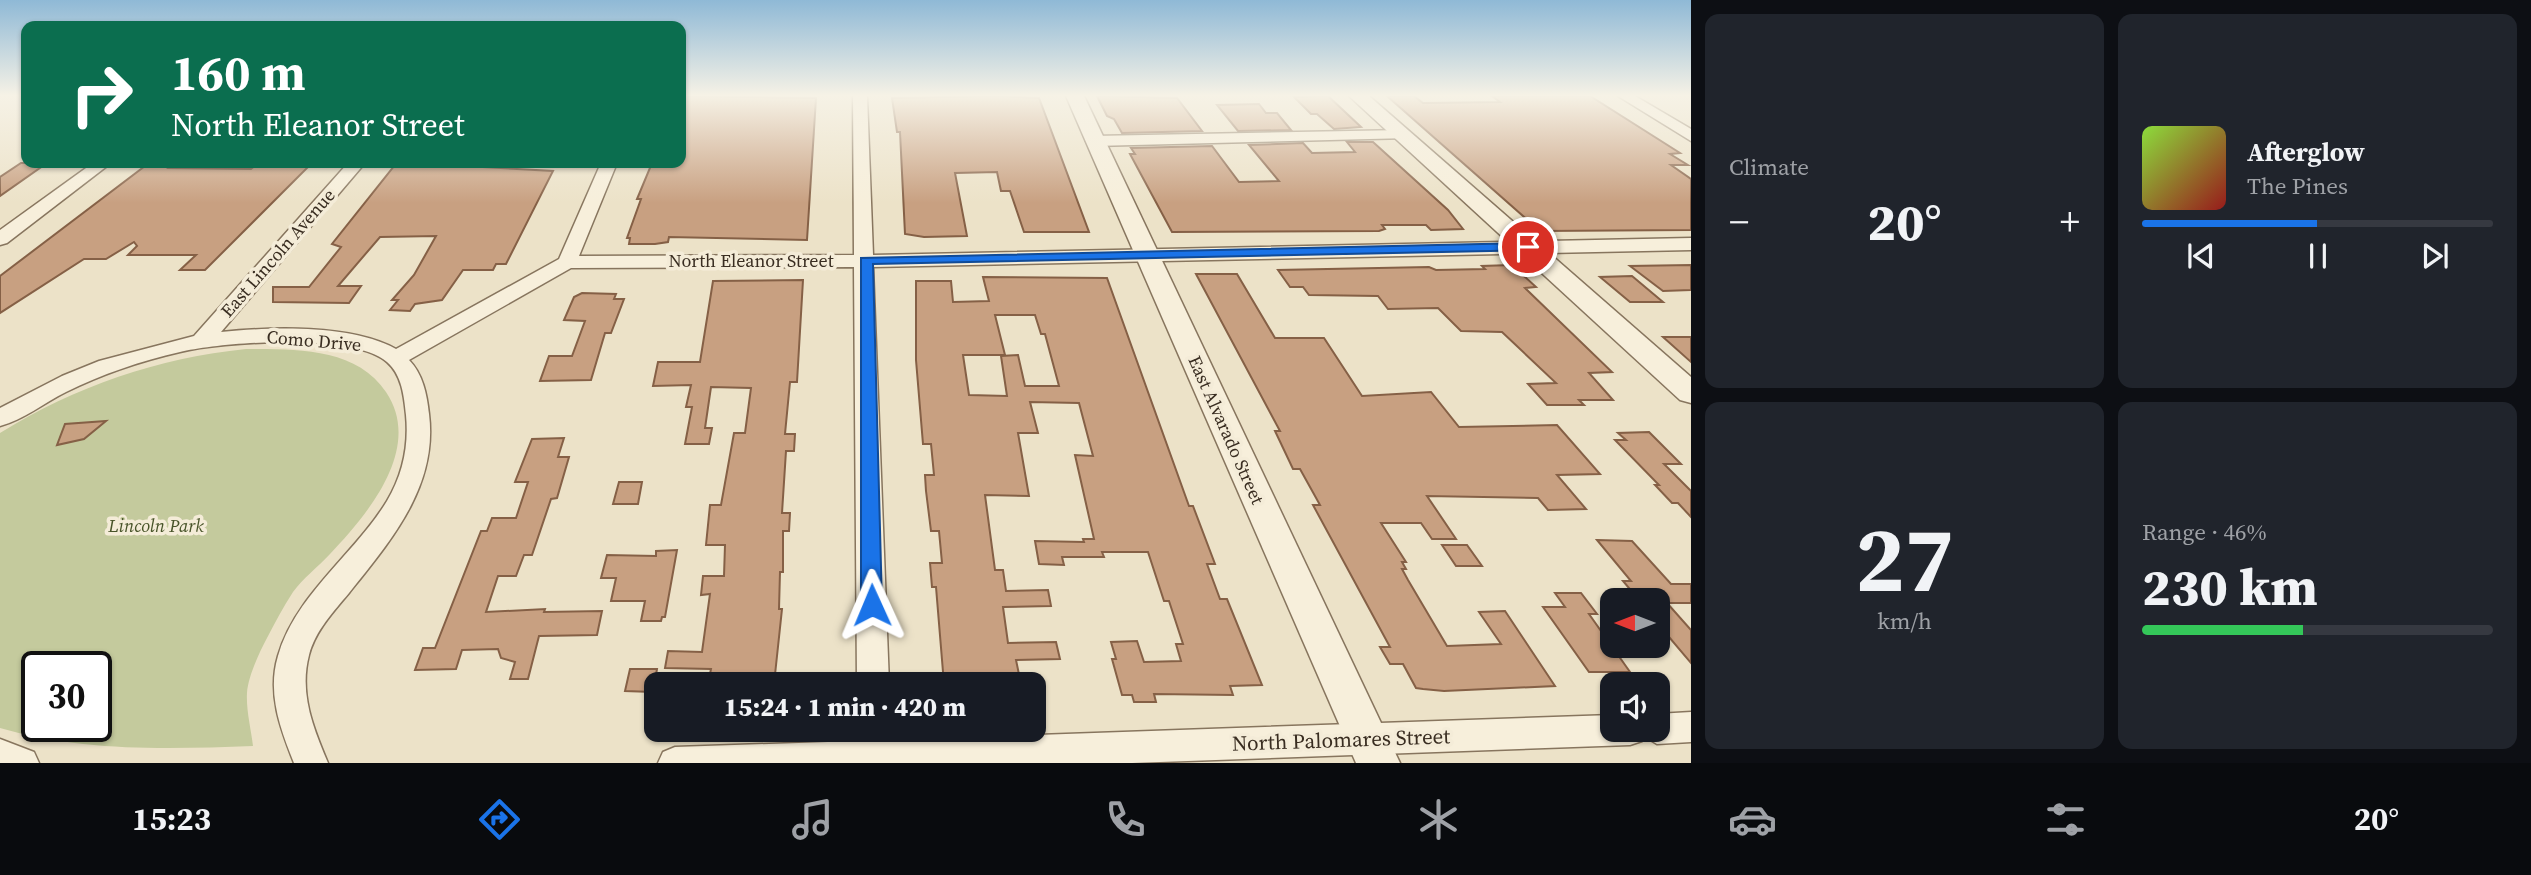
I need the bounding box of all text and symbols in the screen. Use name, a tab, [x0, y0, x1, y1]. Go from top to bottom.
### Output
text: 160 m	[171, 39, 306, 106]
icon: right	[56, 49, 147, 140]
text: North Eleanor Street	[171, 103, 465, 147]
text: Afterglow	[2247, 134, 2365, 170]
text: Climate	[1729, 151, 1809, 183]
text: The Pines	[2247, 170, 2348, 202]
street label: East Lincoln Avenue	[215, 183, 340, 322]
text: 20°	[1867, 186, 1942, 257]
text: −	[1729, 196, 1749, 248]
text: +	[2060, 196, 2080, 248]
pin	[1498, 217, 1558, 277]
icon: arrive	[1509, 228, 1547, 266]
icon: previous	[2182, 237, 2220, 275]
icon: pause	[2299, 237, 2337, 275]
icon: next	[2416, 237, 2454, 275]
street label: North Eleanor Street	[668, 248, 834, 273]
street label: Como Drive	[266, 324, 362, 357]
street label: East Alvarado Street	[1182, 352, 1271, 508]
text: 27	[1855, 497, 1954, 621]
park label: Lincoln Park	[107, 513, 204, 538]
text: Range · 46%	[2142, 516, 2267, 548]
text: 230 km	[2142, 551, 2318, 622]
position arrow	[835, 568, 909, 642]
north arrow	[1600, 588, 1670, 658]
map controls	[1600, 588, 1670, 742]
text: km/h	[1877, 605, 1932, 637]
speed limit sign: 30	[21, 651, 112, 742]
button: sound	[1600, 672, 1670, 742]
text: 15:24 · 1 min · 420 m	[724, 689, 966, 725]
street label: North Palomares Street	[1231, 721, 1451, 758]
icon: directions	[475, 795, 524, 844]
icon: music	[788, 795, 837, 844]
icon: phone	[1101, 795, 1150, 844]
icon: climate	[1414, 795, 1463, 844]
icon: car	[1728, 795, 1777, 844]
icon: filters	[2041, 795, 2090, 844]
text: 15:23	[132, 797, 211, 841]
text: 20°	[2354, 797, 2399, 841]

